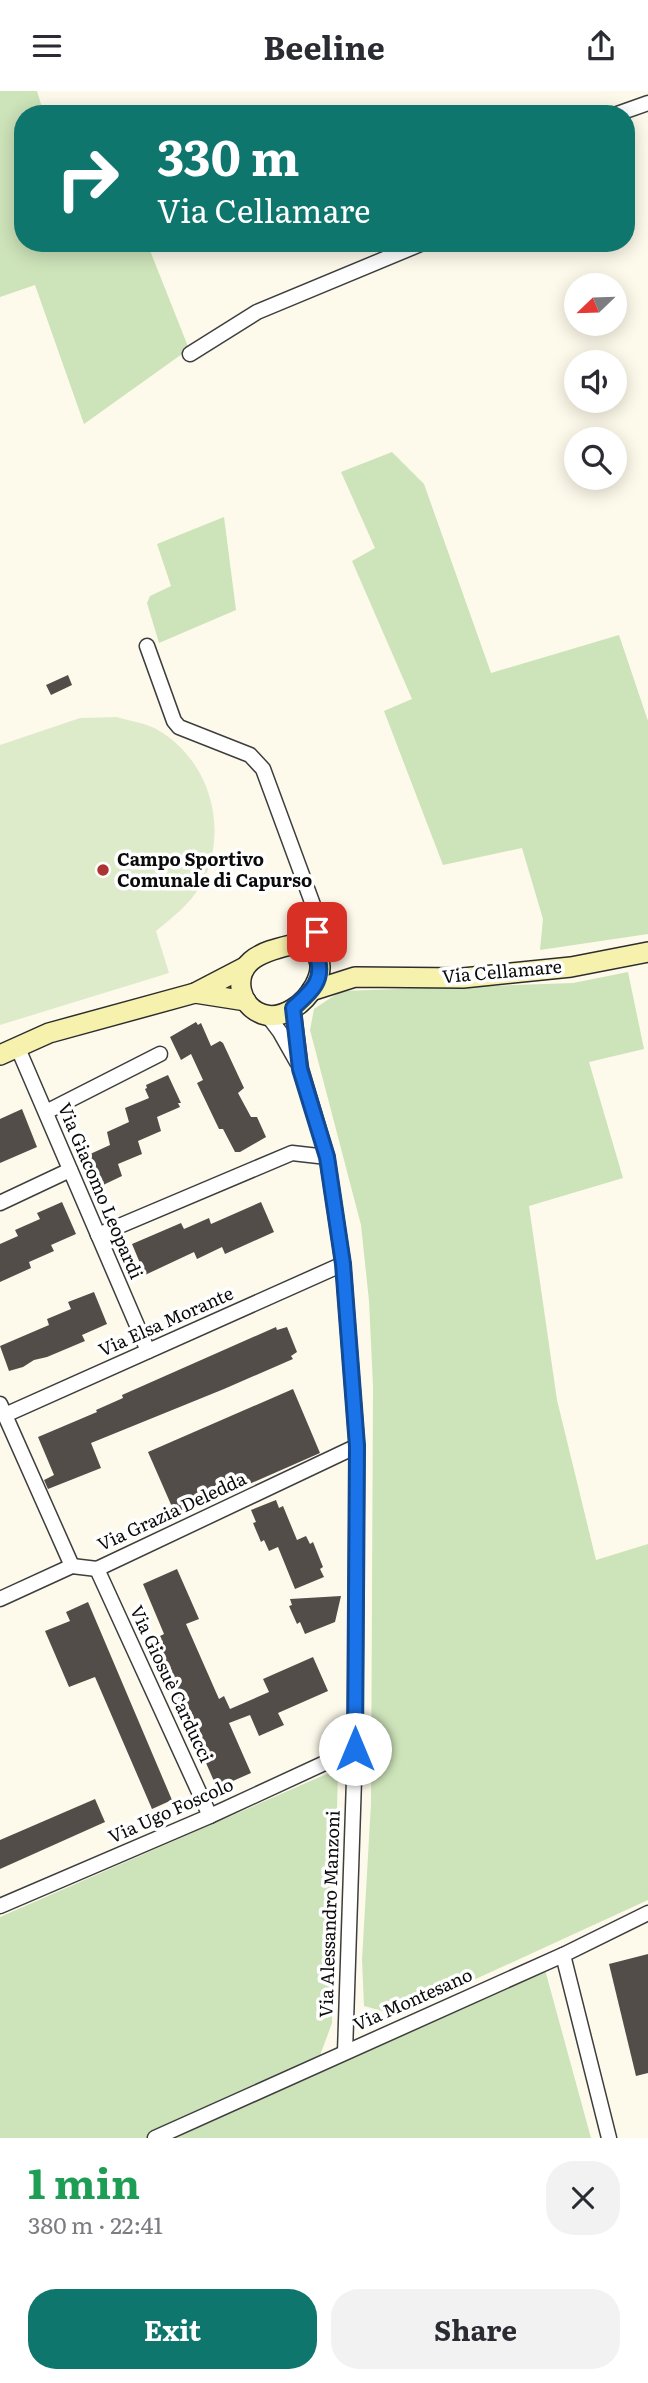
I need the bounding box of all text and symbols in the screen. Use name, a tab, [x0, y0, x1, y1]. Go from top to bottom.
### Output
text: Beeline	[263, 22, 385, 70]
icon: menu	[28, 27, 66, 65]
icon: share	[582, 27, 620, 65]
text: 330 m	[157, 118, 300, 191]
icon: right	[42, 133, 133, 224]
text: Via Cellamare	[157, 185, 371, 233]
north arrow	[564, 273, 626, 336]
map controls	[564, 273, 627, 490]
button: sound	[564, 350, 627, 413]
button: search	[564, 427, 627, 490]
place label: Campo Sportivo Comunale di Capurso	[117, 845, 312, 893]
marker: Campo Sportivo Comunale di Capurso	[95, 862, 111, 878]
pin	[287, 902, 347, 962]
icon: arrive	[298, 913, 336, 951]
street label: Via Cellamare	[441, 952, 563, 989]
street label: Via Giacomo Leopardi	[52, 1098, 151, 1283]
street label: Via Elsa Morante	[94, 1279, 237, 1362]
street label: Via Grazia Deledda	[92, 1464, 251, 1557]
street label: Via Giosuè Carducci	[124, 1600, 221, 1766]
position arrow	[318, 1712, 392, 1786]
street label: Via Ugo Foscolo	[103, 1770, 237, 1849]
street label: Via Alessandro Manzoni	[311, 1810, 346, 2018]
street label: Via Montesano	[348, 1960, 476, 2037]
text: 1 min	[28, 2150, 140, 2212]
button: close	[546, 2161, 620, 2235]
text: 380 m · 22:41	[28, 2207, 163, 2241]
button: Exit	[28, 2289, 317, 2369]
button: Share	[331, 2289, 620, 2369]

